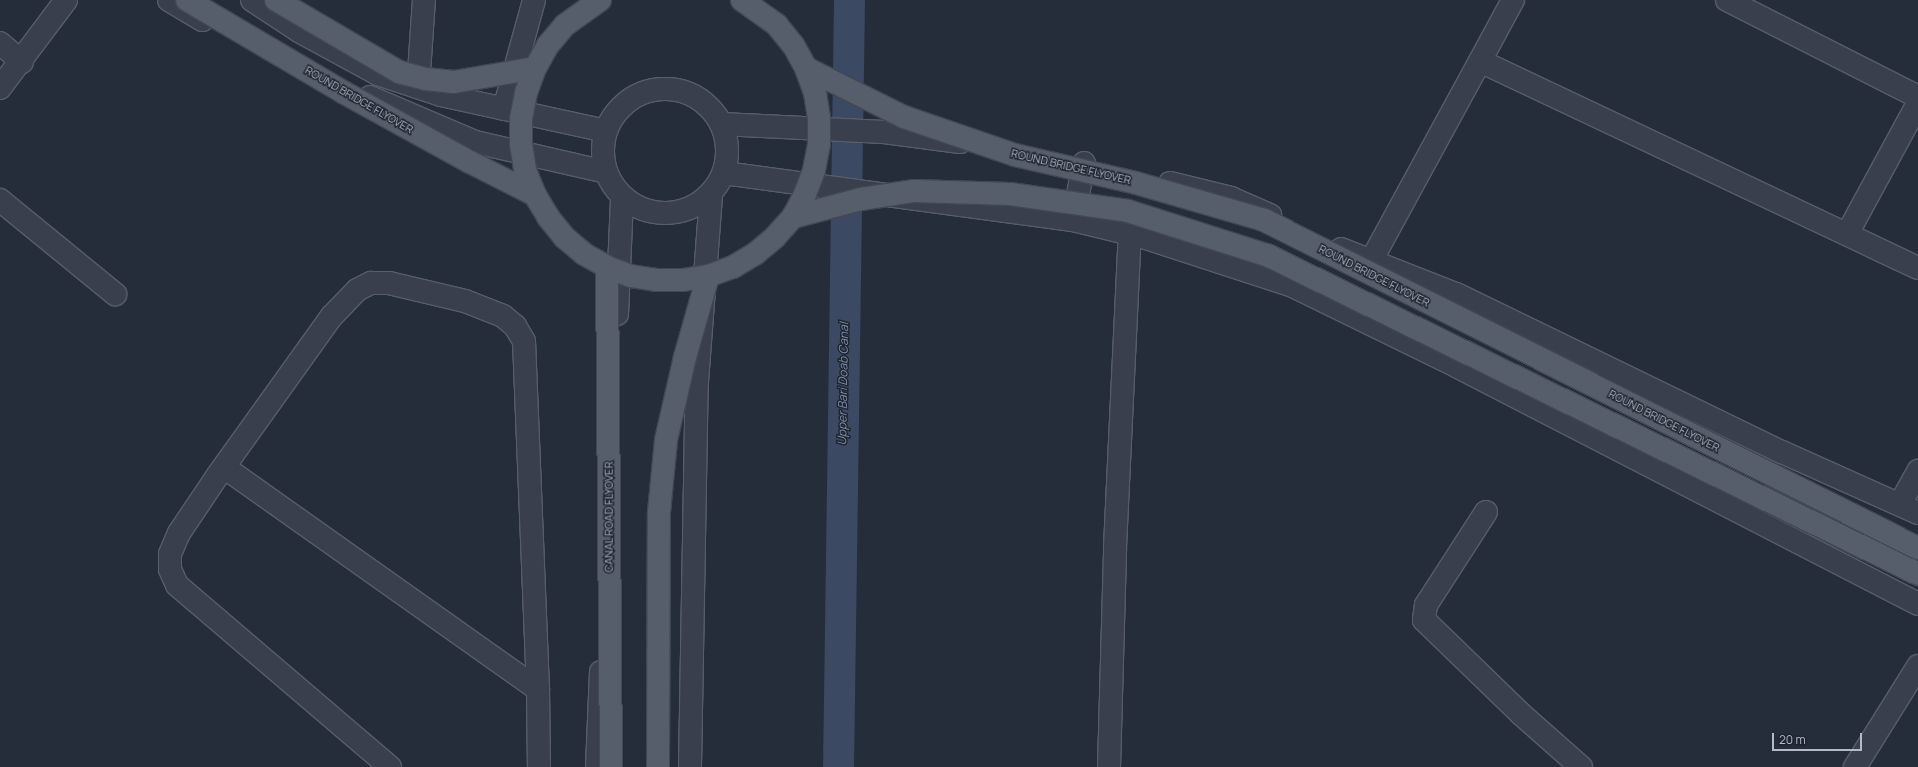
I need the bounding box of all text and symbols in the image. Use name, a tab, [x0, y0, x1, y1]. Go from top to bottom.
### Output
street label: ROUND BRIDGE FLYOVER	[303, 64, 415, 136]
street label: ROUND BRIDGE FLYOVER	[1010, 147, 1132, 187]
street label: ROUND BRIDGE FLYOVER	[1316, 242, 1432, 310]
water label: Upper Bari Doab Canal	[835, 322, 851, 446]
street label: ROUND BRIDGE FLYOVER	[1606, 387, 1722, 455]
street label: CANAL ROAD FLYOVER	[602, 461, 616, 573]
scale bar	[1774, 725, 1864, 751]
text: 20 m	[1779, 731, 1806, 748]

